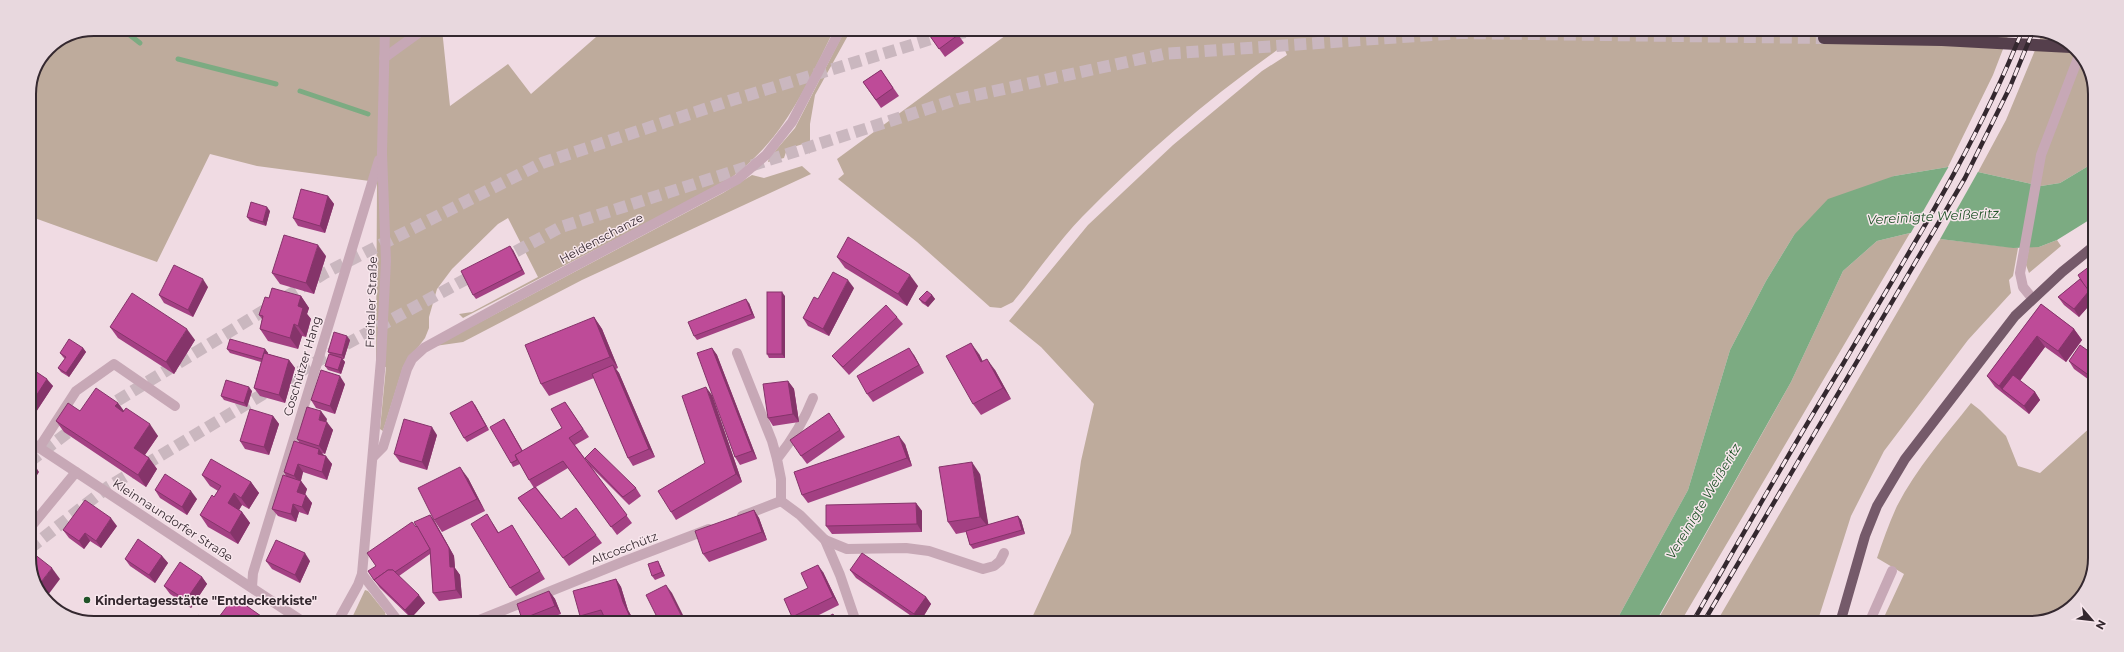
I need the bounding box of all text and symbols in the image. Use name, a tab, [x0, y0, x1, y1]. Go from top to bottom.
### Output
water label: Vereinigte Weißeritz	[1867, 205, 2000, 227]
street label: Heidenschanze	[556, 210, 646, 266]
street label: Freitaler Straße	[362, 256, 380, 348]
street label: Coschützer Hang	[280, 314, 324, 418]
water label: Vereinigte Weißeritz	[1662, 440, 1744, 562]
street label: Kleinnaundorfer Straße	[110, 476, 236, 564]
street label: Altcoschütz	[589, 528, 659, 568]
place label: Kindertagesstätte "Entdeckerkiste"	[95, 593, 317, 608]
marker: Kindertagesstätte "Entdeckerkiste"	[82, 595, 92, 605]
north arrow	[2072, 600, 2112, 640]
text: N	[2093, 617, 2109, 632]

